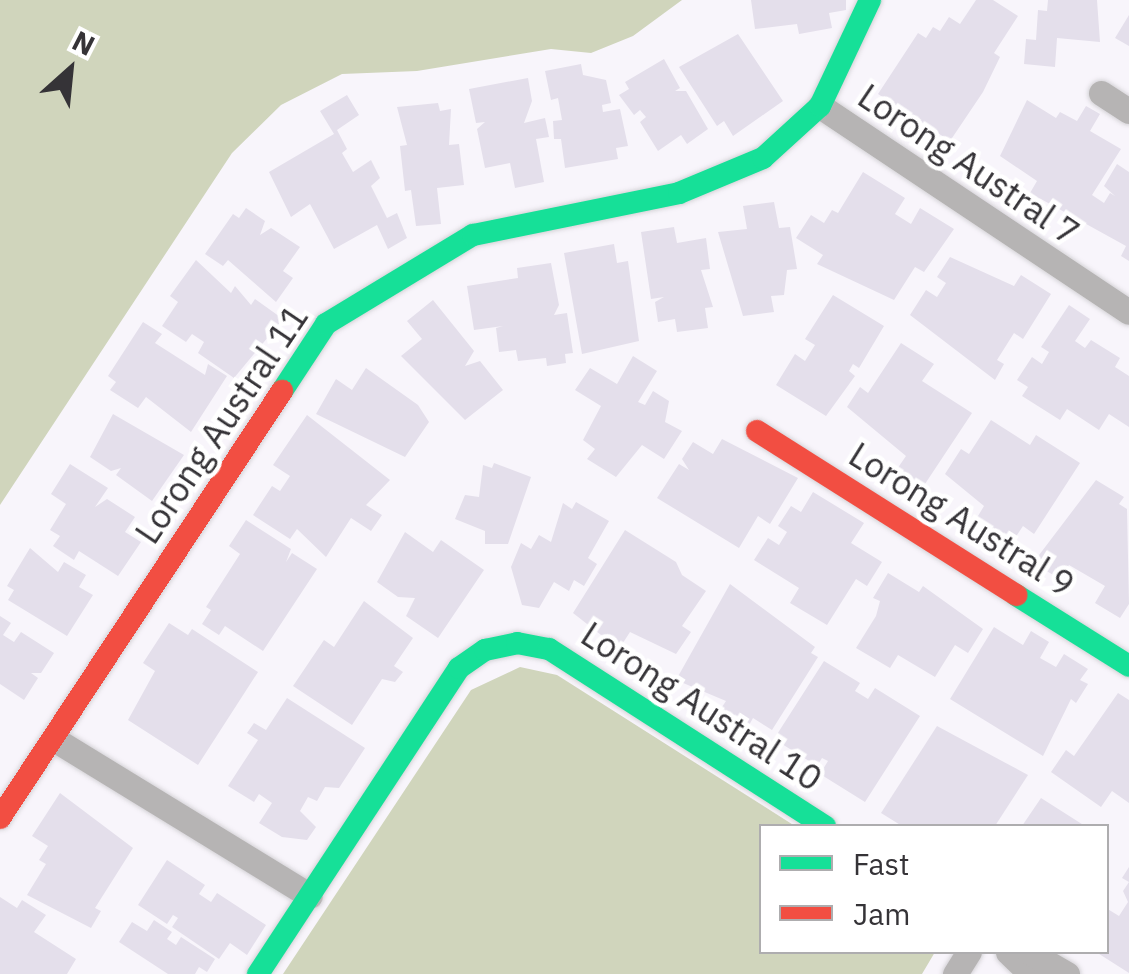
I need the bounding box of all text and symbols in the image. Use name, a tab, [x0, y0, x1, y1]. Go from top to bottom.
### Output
north arrow	[20, 20, 120, 120]
text: N	[66, 22, 101, 64]
street label: Lorong Austral 7	[851, 75, 1087, 253]
street label: Lorong Austral 11	[126, 297, 316, 551]
street label: Lorong Austral 9	[842, 433, 1082, 605]
street label: Lorong Austral 10	[574, 613, 830, 799]
legend	[759, 824, 1109, 954]
text: Fast	[853, 844, 910, 883]
text: Jam	[853, 894, 911, 933]

